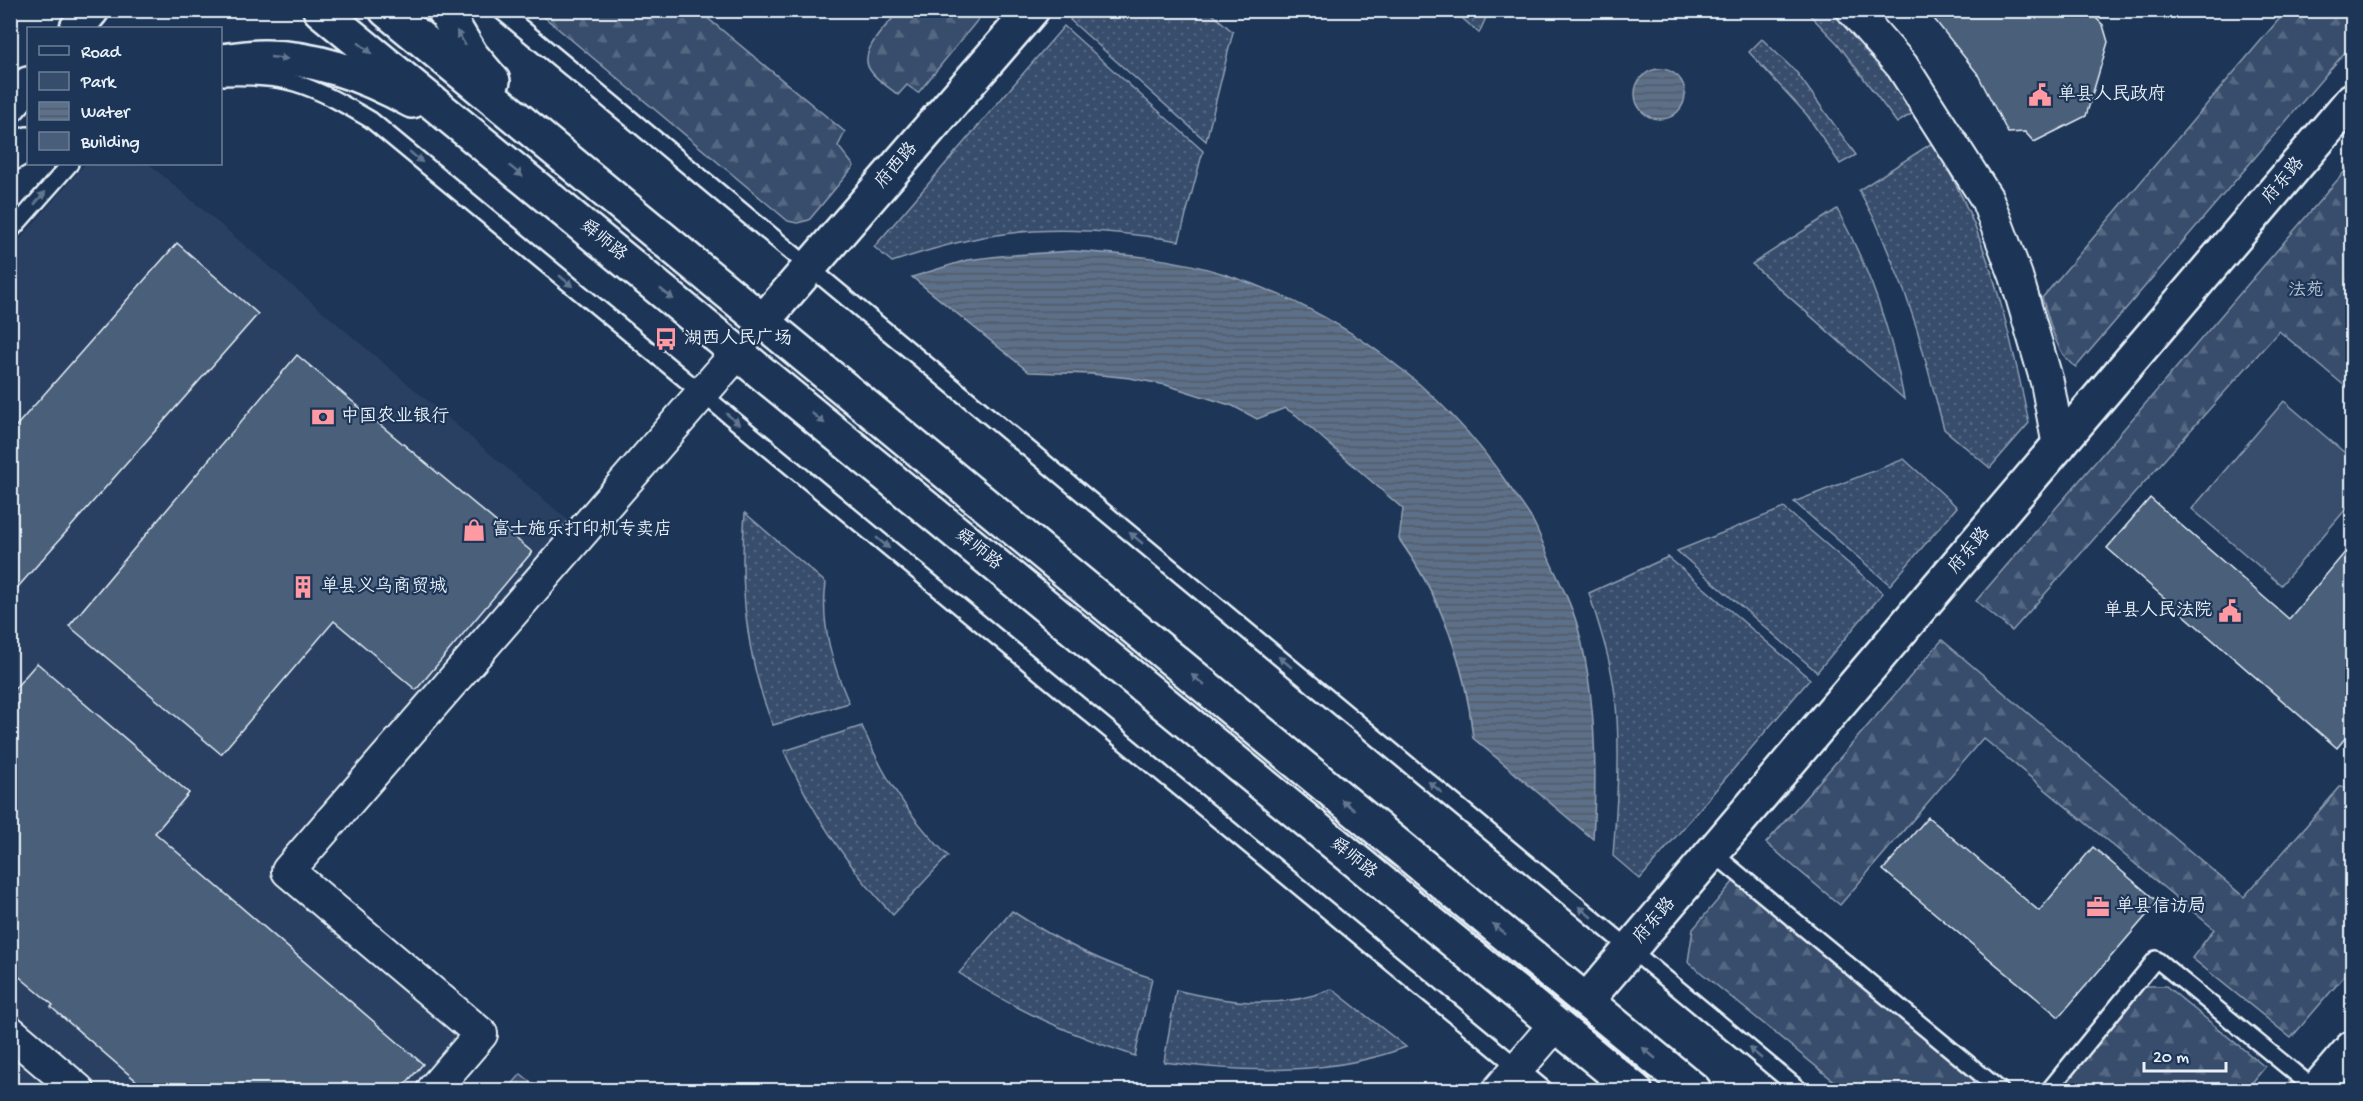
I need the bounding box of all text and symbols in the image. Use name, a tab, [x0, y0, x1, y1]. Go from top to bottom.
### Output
legend	[27, 27, 222, 165]
one-way arrow	[455, 30, 466, 46]
one-way arrow	[358, 41, 373, 53]
text: Road	[81, 43, 122, 64]
one-way arrow	[269, 53, 288, 63]
text: Park	[80, 73, 117, 94]
public building icon: 单县人民政府	[2027, 82, 2053, 108]
place label: 单县人民政府	[2058, 83, 2166, 106]
text: Water	[81, 103, 131, 124]
text: Building	[80, 133, 140, 154]
street label: 府西路	[871, 138, 923, 193]
one-way arrow	[408, 150, 423, 163]
street label: 府东路	[2258, 153, 2309, 208]
one-way arrow	[509, 164, 524, 176]
one-way arrow	[33, 191, 46, 206]
street label: 舜师路	[575, 215, 631, 266]
one-way arrow	[559, 274, 574, 287]
park label: 法苑	[2288, 280, 2324, 302]
one-way arrow	[660, 288, 675, 300]
bus stop icon: 湖西人民广场	[653, 326, 679, 352]
place label: 湖西人民广场	[684, 328, 792, 350]
bank icon: 中国农业银行	[310, 404, 336, 430]
place label: 中国农业银行	[341, 405, 449, 428]
one-way arrow	[725, 412, 741, 425]
one-way arrow	[810, 412, 826, 425]
shop icon: 富士施乐打印机专卖店	[461, 517, 487, 543]
place label: 富士施乐打印机专卖店	[492, 519, 672, 541]
street label: 府东路	[1944, 523, 1995, 578]
street label: 舜师路	[950, 524, 1006, 575]
one-way arrow	[1128, 531, 1144, 544]
one-way arrow	[875, 536, 890, 549]
building icon: 单县义乌商贸城	[290, 574, 316, 600]
place label: 单县义乌商贸城	[321, 575, 447, 598]
public building icon: 单县人民法院	[2217, 598, 2243, 624]
place label: 单县人民法院	[2104, 599, 2212, 622]
one-way arrow	[1278, 657, 1293, 669]
one-way arrow	[1190, 674, 1206, 687]
one-way arrow	[1427, 781, 1443, 794]
one-way arrow	[1340, 798, 1356, 811]
street label: 舜师路	[1325, 833, 1381, 884]
street label: 府东路	[1629, 893, 1681, 948]
office icon: 单县信访局	[2085, 894, 2111, 920]
place label: 单县信访局	[2116, 895, 2206, 918]
one-way arrow	[1577, 906, 1593, 919]
one-way arrow	[1491, 922, 1507, 935]
scale bar	[2144, 1035, 2226, 1073]
one-way arrow	[1642, 1047, 1657, 1060]
one-way arrow	[1747, 1047, 1763, 1060]
text: 20 m	[2153, 1048, 2189, 1069]

